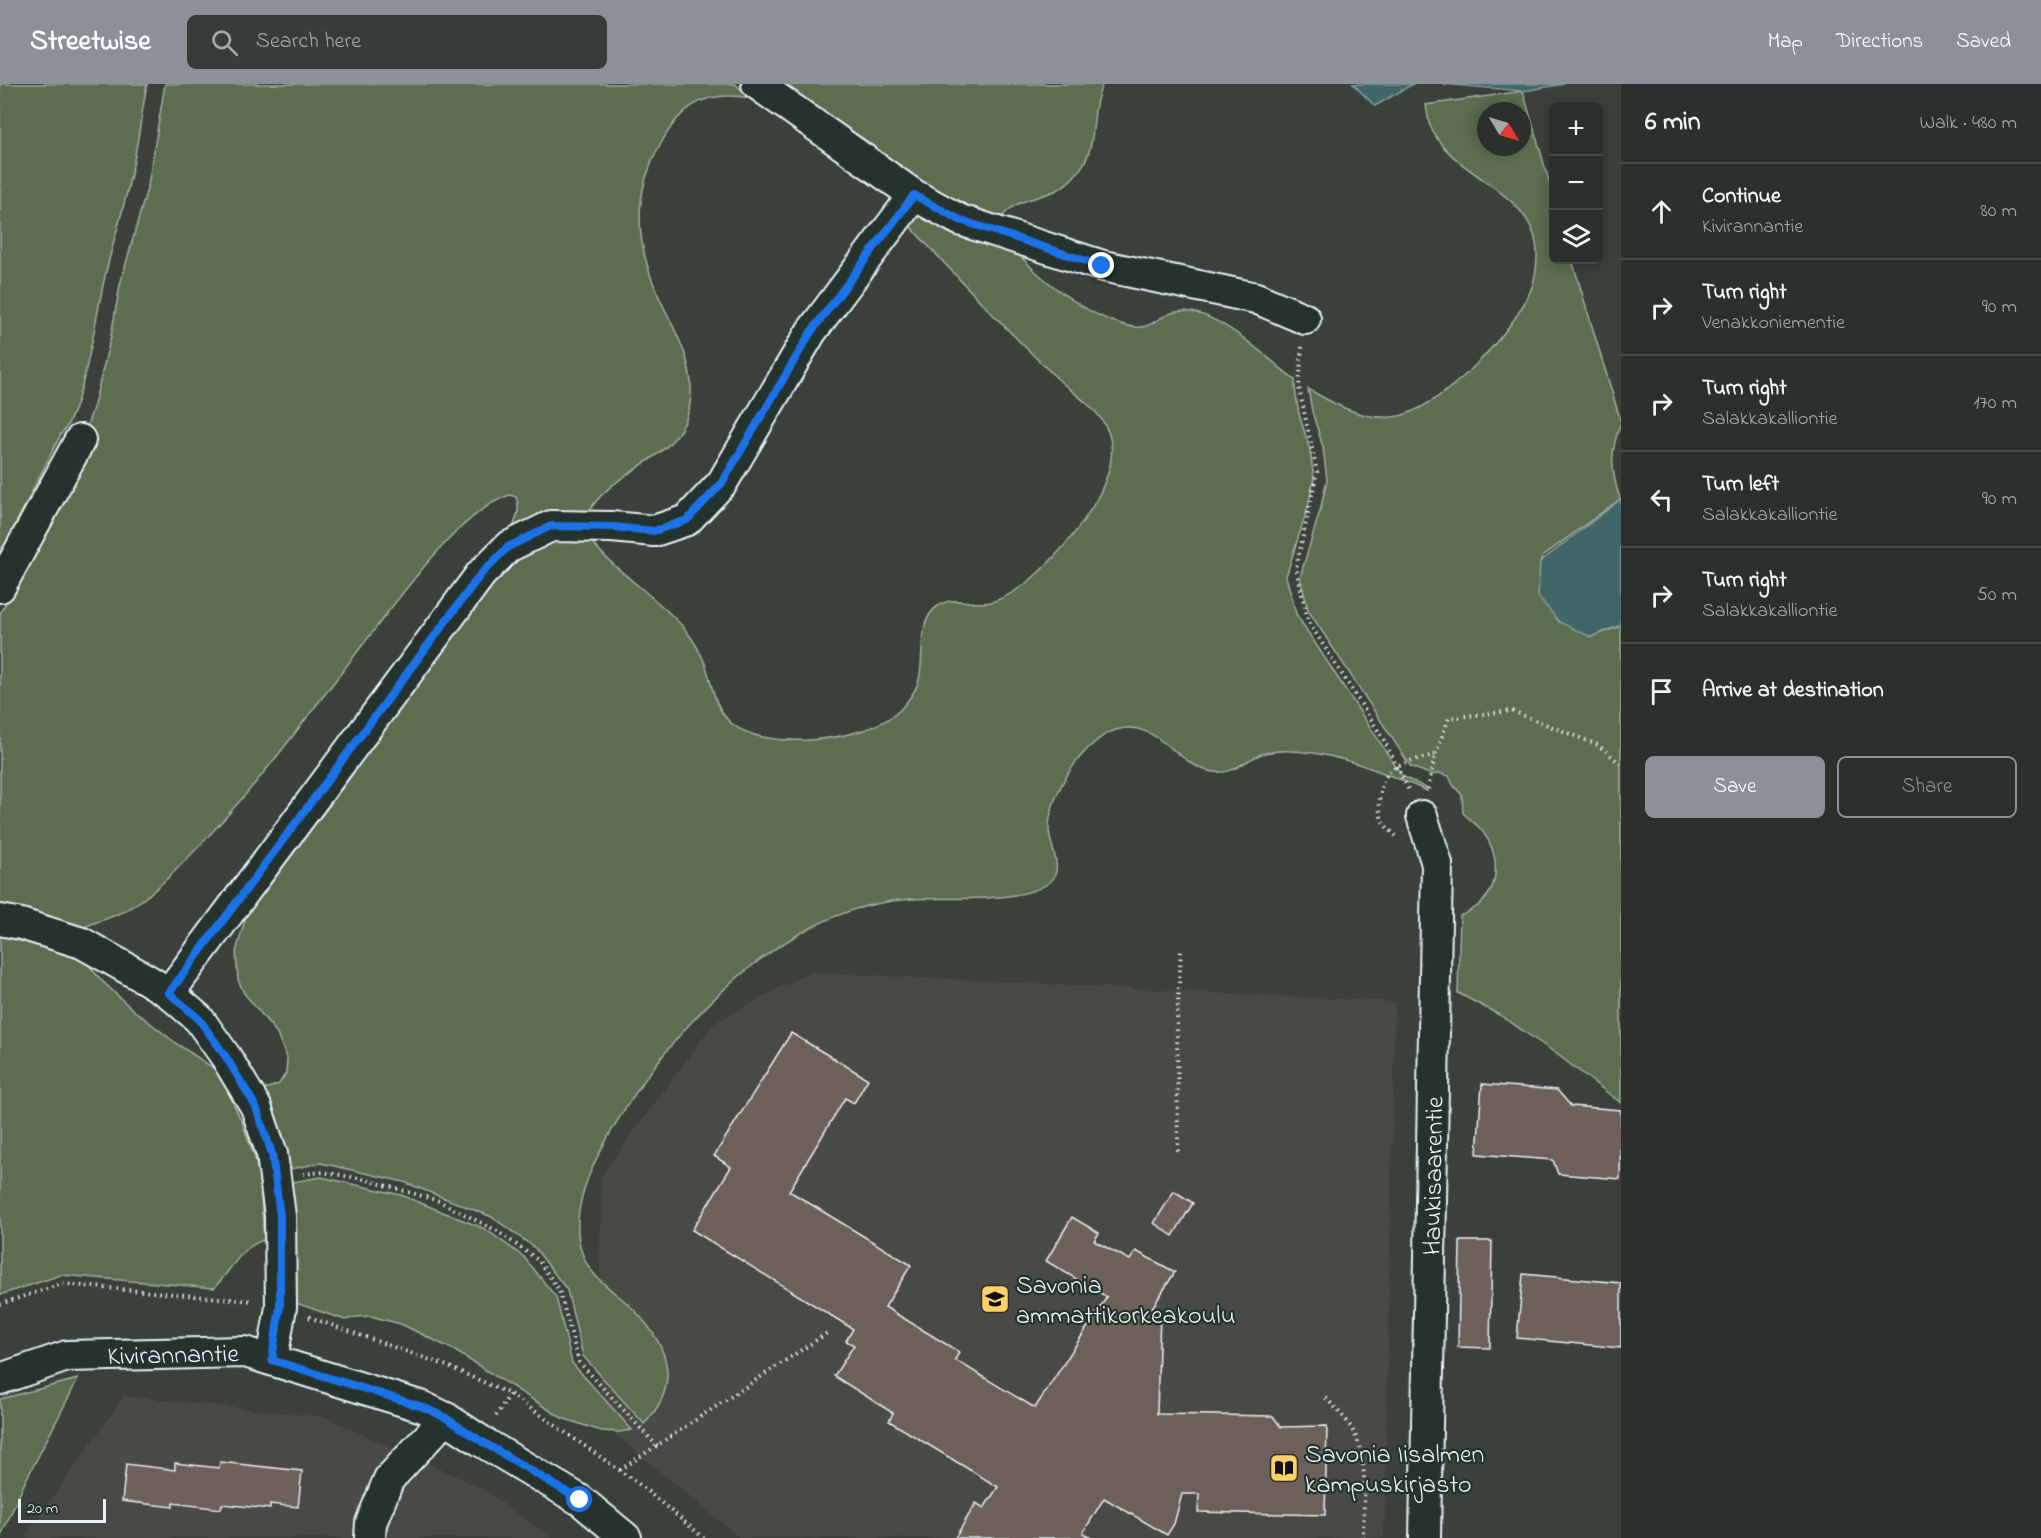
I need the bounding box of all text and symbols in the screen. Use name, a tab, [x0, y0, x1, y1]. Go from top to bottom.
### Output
search box	[187, 15, 607, 69]
text: Streetwise	[30, 22, 151, 63]
icon: search	[208, 26, 241, 59]
text: Search here	[256, 26, 361, 58]
text: Map	[1767, 27, 1803, 57]
text: Directions	[1836, 27, 1923, 57]
text: Saved	[1956, 27, 2011, 57]
north arrow	[1477, 102, 1531, 156]
map controls	[1549, 102, 1603, 264]
button: +	[1549, 102, 1603, 156]
text: 6 min	[1645, 104, 1701, 142]
text: Walk · 480 m	[1919, 109, 2017, 138]
button: −	[1549, 156, 1603, 210]
text: Continue	[1702, 181, 1781, 213]
icon: ahead	[1645, 195, 1678, 228]
text: 80 m	[1980, 197, 2017, 226]
button: layers	[1549, 210, 1603, 264]
text: Kivirannantie	[1702, 213, 1803, 242]
route end	[1088, 252, 1114, 278]
text: Turn right	[1702, 277, 1787, 309]
icon: right	[1645, 291, 1678, 324]
text: 90 m	[1982, 293, 2017, 322]
text: Venakkoniementie	[1702, 309, 1845, 338]
text: Turn right	[1702, 373, 1787, 405]
icon: right	[1645, 387, 1678, 420]
text: 170 m	[1973, 389, 2017, 418]
text: Salakkakalliontie	[1702, 405, 1838, 434]
text: Turn left	[1702, 469, 1779, 501]
icon: left	[1645, 483, 1678, 516]
text: 90 m	[1982, 485, 2017, 514]
text: Salakkakalliontie	[1702, 501, 1838, 530]
text: Turn right	[1702, 565, 1787, 597]
icon: right	[1645, 579, 1678, 612]
text: 50 m	[1976, 581, 2017, 610]
text: Salakkakalliontie	[1702, 597, 1838, 626]
icon: arrive	[1645, 675, 1678, 708]
text: Arrive at destination	[1702, 675, 1884, 707]
button: Save	[1645, 756, 1825, 818]
button: Share	[1837, 756, 2017, 818]
street label: Haukisaarentie	[1415, 1096, 1455, 1256]
place label: Savonia ammattikorkeakoulu	[1016, 1268, 1236, 1336]
school or university icon: Savonia ammattikorkeakoulu	[979, 1283, 1011, 1315]
street label: Kivirannantie	[107, 1336, 240, 1377]
place label: Savonia Iisalmen kampuskirjasto	[1305, 1437, 1484, 1505]
library icon: Savonia Iisalmen kampuskirjasto	[1268, 1452, 1300, 1484]
route start	[566, 1486, 592, 1512]
scale bar	[18, 1496, 106, 1524]
text: 20 m	[27, 1497, 58, 1521]

